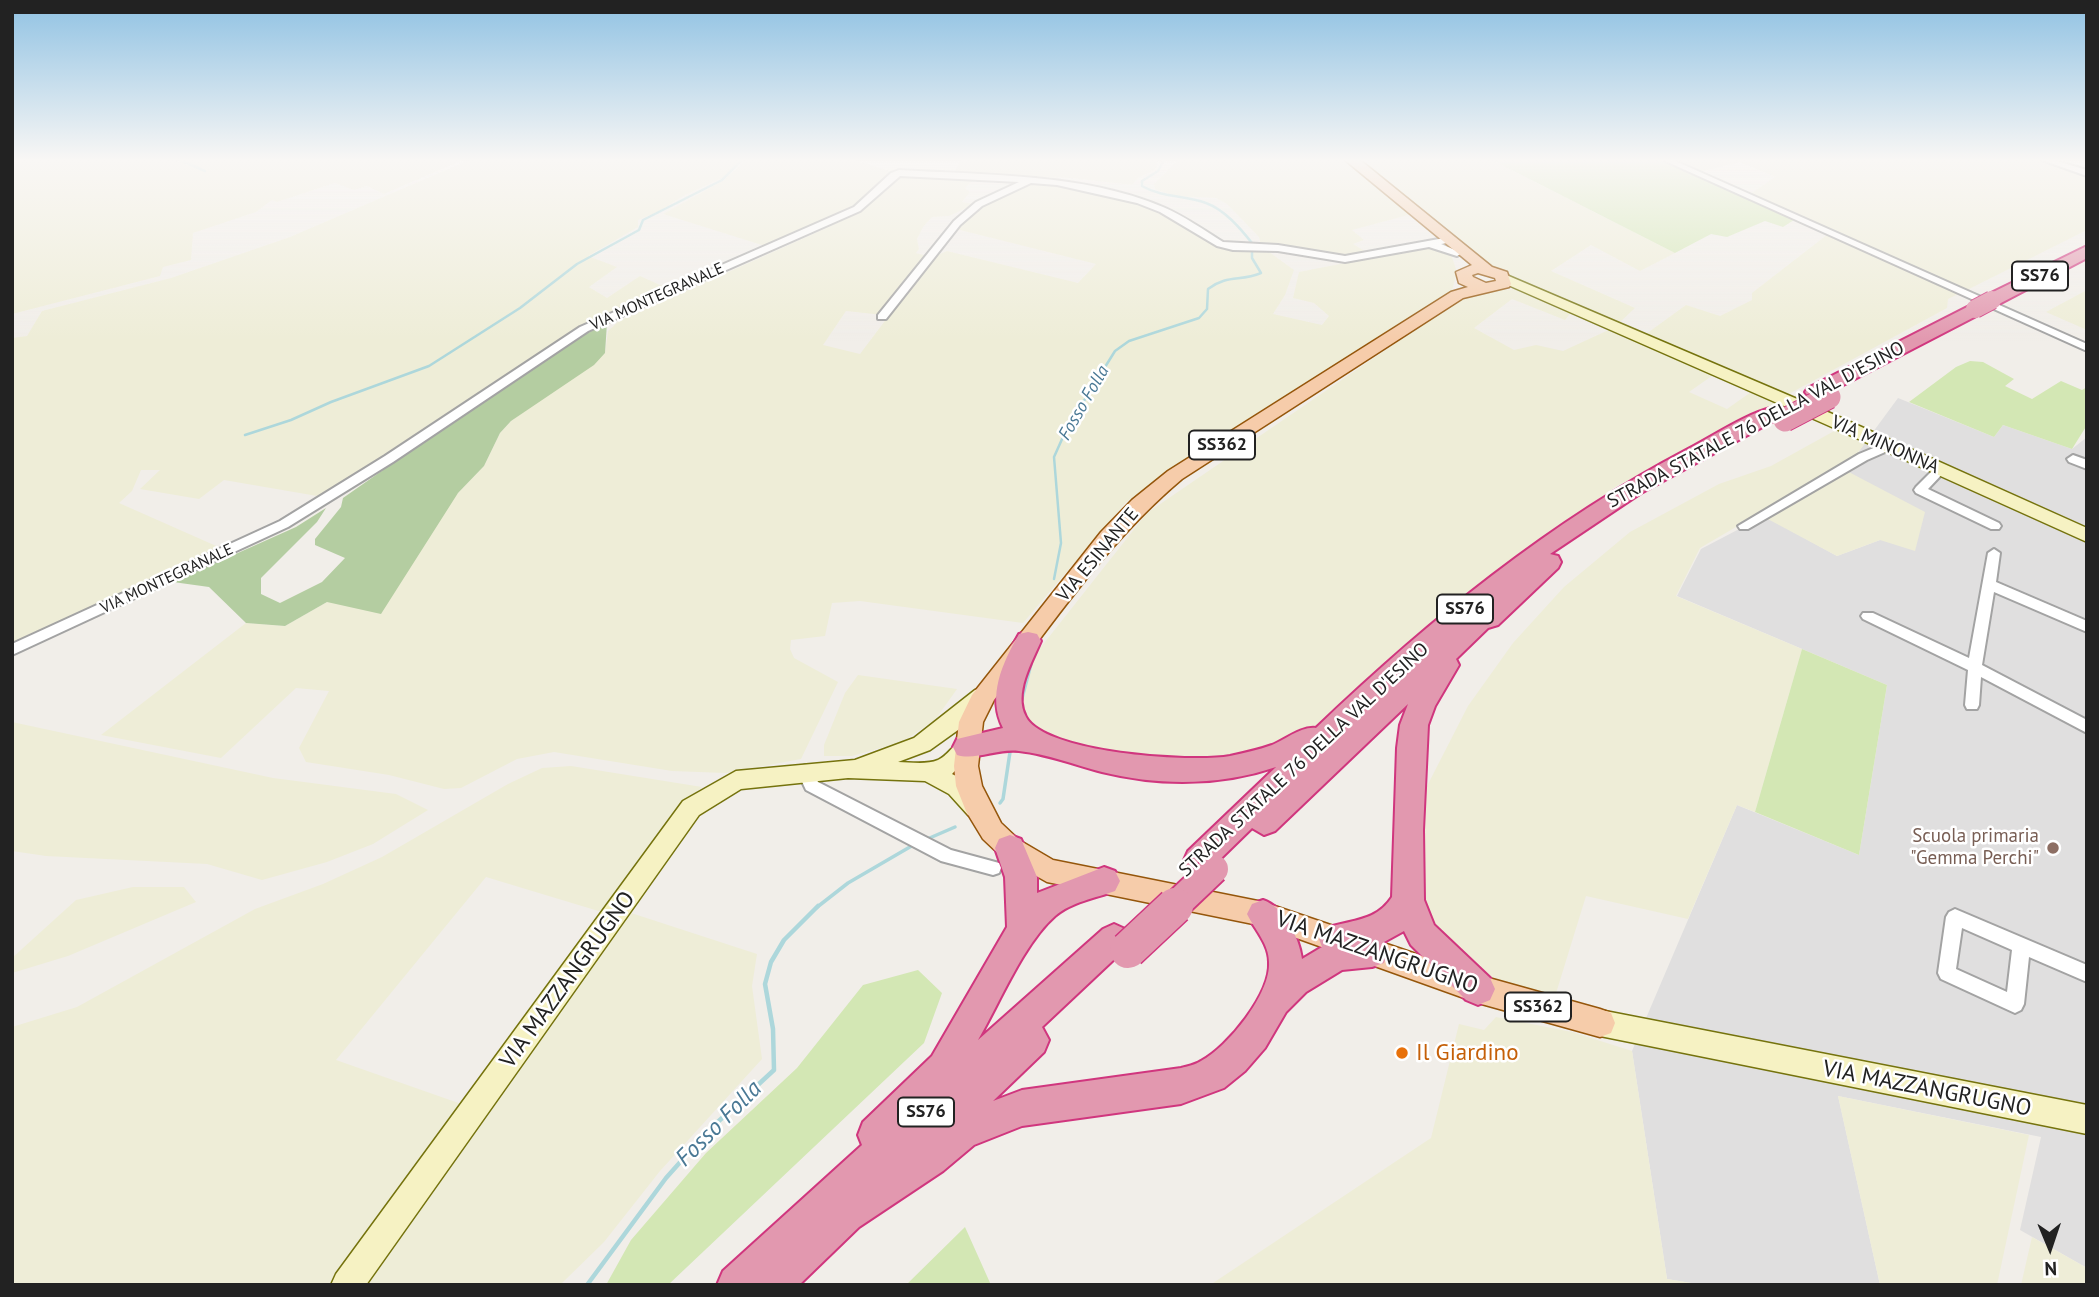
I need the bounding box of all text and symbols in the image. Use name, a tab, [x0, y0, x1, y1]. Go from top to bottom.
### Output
street label: VIA MONTEGRANALE	[587, 259, 727, 335]
road number: SS76	[2012, 262, 2068, 290]
street label: STRADA STATALE 76 DELLA VAL D'ESINO	[1604, 337, 1908, 513]
water label: Fosso Folla	[1054, 362, 1114, 444]
street label: VIA MINONNA	[1828, 411, 1942, 479]
road number: SS362	[1189, 430, 1255, 460]
street label: VIA ESINANTE	[1052, 503, 1144, 607]
street label: VIA MONTEGRANALE	[97, 540, 237, 618]
road number: SS76	[1437, 594, 1493, 624]
street label: STRADA STATALE 76 DELLA VAL D'ESINO	[1174, 638, 1434, 882]
place label: Scuola primaria "Gemma Perchi"	[1910, 826, 2039, 870]
marker: Scuola primaria "Gemma Perchi"	[2045, 840, 2061, 856]
street label: VIA MAZZANGRUGNO	[495, 886, 641, 1074]
street label: VIA MAZZANGRUGNO	[1272, 905, 1482, 1001]
road number: SS362	[1505, 992, 1571, 1022]
place label: Il Giardino	[1416, 1039, 1518, 1067]
marker: Il Giardino	[1394, 1045, 1410, 1061]
street label: VIA MAZZANGRUGNO	[1820, 1055, 2034, 1123]
water label: Fosso Folla	[670, 1075, 768, 1173]
road number: SS76	[898, 1098, 954, 1126]
north arrow	[2015, 1213, 2085, 1283]
text: N	[2044, 1257, 2057, 1281]

